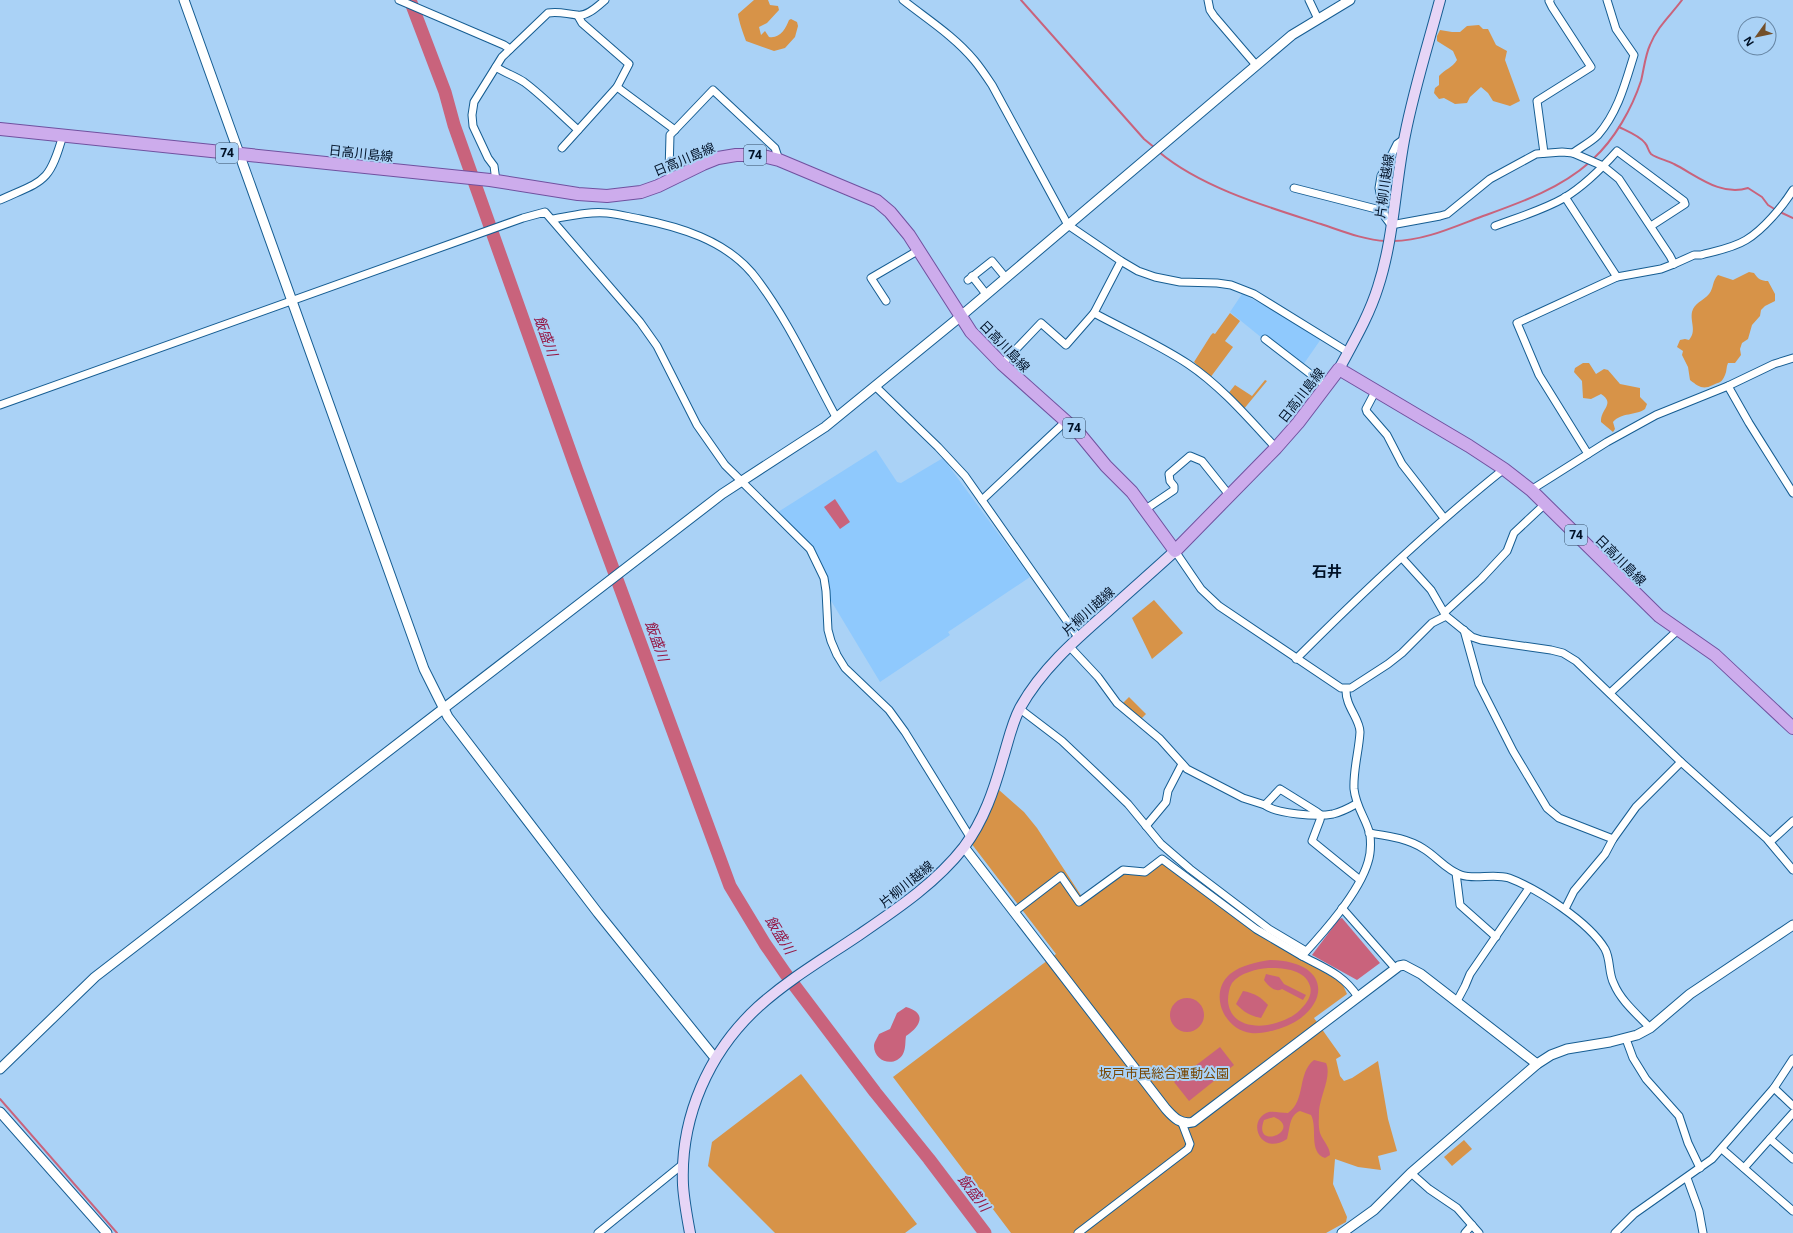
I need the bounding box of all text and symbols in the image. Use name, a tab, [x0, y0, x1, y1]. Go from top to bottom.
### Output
north arrow	[1737, 16, 1777, 56]
text: N	[1739, 34, 1757, 50]
street label: 日高川島線	[651, 138, 717, 180]
street label: 日高川島線	[328, 141, 394, 165]
road number: 74	[216, 143, 238, 163]
road number: 74	[744, 145, 766, 165]
street label: 片柳川越線	[1371, 153, 1397, 219]
water label: 飯盛川	[530, 313, 563, 361]
street label: 日高川島線	[976, 316, 1034, 376]
street label: 日高川島線	[1274, 364, 1328, 426]
road number: 74	[1063, 418, 1085, 438]
road number: 74	[1565, 525, 1587, 545]
street label: 日高川島線	[1592, 531, 1650, 589]
district label: 石井	[1312, 561, 1342, 581]
street label: 片柳川越線	[1058, 583, 1118, 639]
water label: 飯盛川	[641, 618, 674, 666]
street label: 片柳川越線	[875, 857, 937, 911]
water label: 飯盛川	[761, 912, 801, 959]
park label: 坂戸市民総合運動公園	[1099, 1064, 1229, 1082]
water label: 飯盛川	[954, 1170, 996, 1217]

